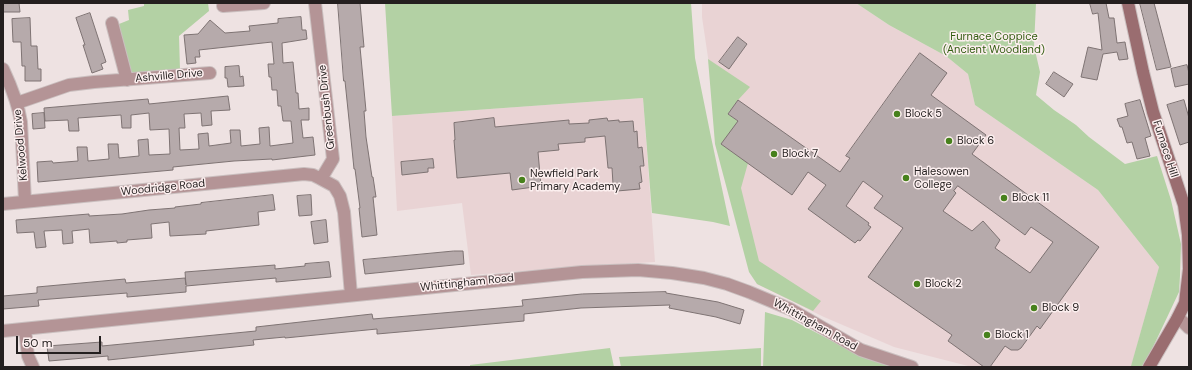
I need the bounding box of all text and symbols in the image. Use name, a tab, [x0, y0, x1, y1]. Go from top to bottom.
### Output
park label: Furnace Coppice (Ancient Woodland)	[943, 30, 1045, 56]
street label: Greenbush Drive	[316, 64, 338, 150]
street label: Ashville Drive	[135, 66, 203, 86]
place label: Block 5	[905, 107, 942, 121]
street label: Kelwood Drive	[11, 109, 31, 181]
marker: Block 5	[892, 109, 902, 119]
street label: Furnace Hill	[1150, 119, 1180, 179]
place label: Block 6	[957, 134, 994, 148]
marker: Block 6	[944, 136, 954, 146]
place label: Block 7	[782, 147, 818, 161]
marker: Block 7	[769, 149, 779, 159]
place label: Halesowen College	[914, 165, 969, 191]
place label: Newfield Park Primary Academy	[530, 167, 620, 193]
marker: Halesowen College	[901, 173, 911, 183]
marker: Newfield Park Primary Academy	[517, 175, 527, 185]
street label: Woodridge Road	[120, 177, 206, 199]
place label: Block 11	[1012, 191, 1049, 205]
marker: Block 11	[999, 193, 1009, 203]
street label: Whittingham Road	[420, 272, 514, 294]
place label: Block 2	[925, 277, 962, 291]
marker: Block 2	[912, 279, 922, 289]
street label: Whittingham Road	[771, 296, 859, 354]
place label: Block 9	[1042, 301, 1079, 315]
marker: Block 9	[1029, 303, 1039, 313]
scale bar	[18, 328, 103, 354]
place label: Block 1	[995, 328, 1029, 342]
marker: Block 1	[982, 330, 992, 340]
text: 50 m	[23, 335, 52, 351]

